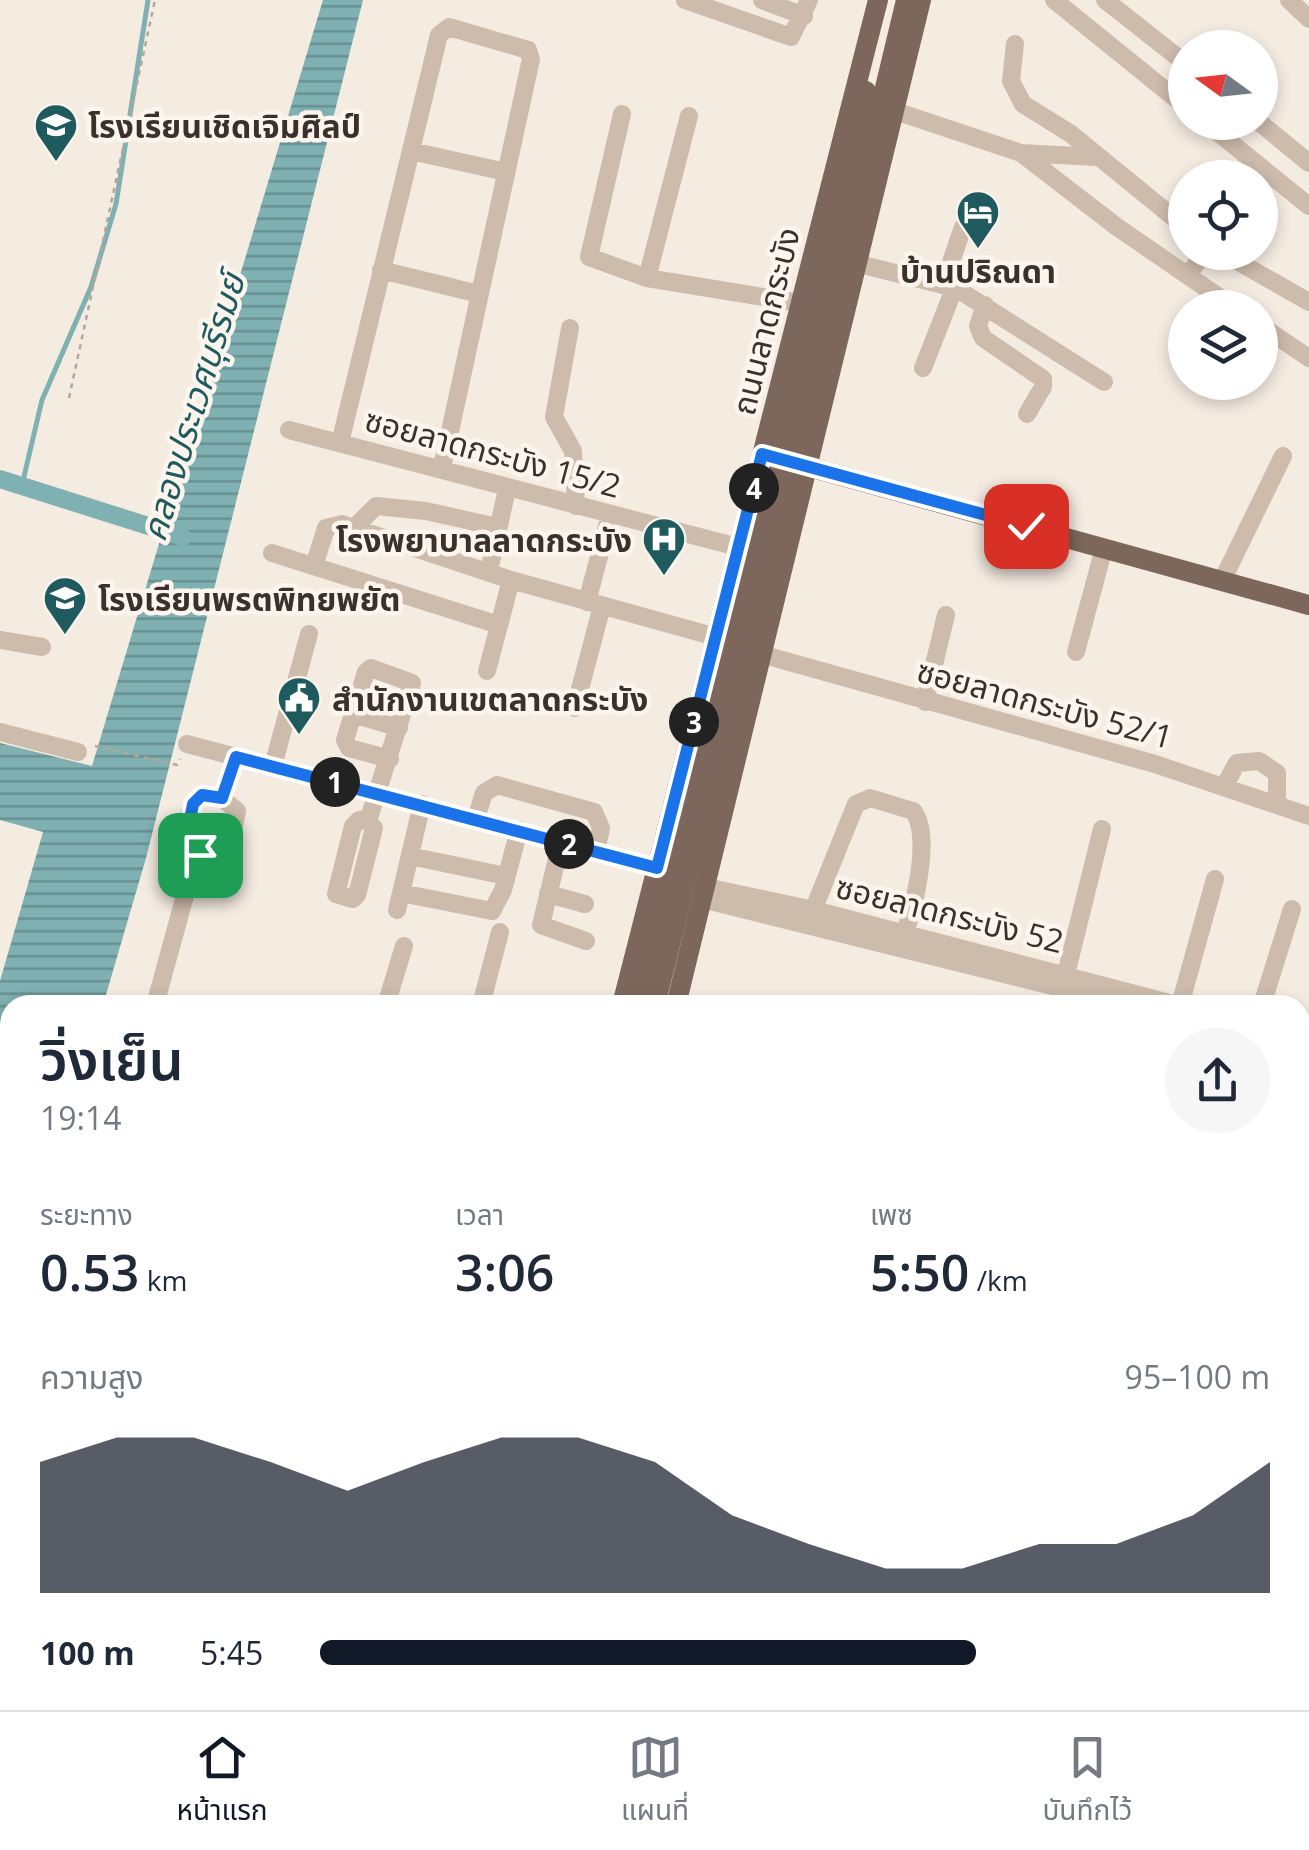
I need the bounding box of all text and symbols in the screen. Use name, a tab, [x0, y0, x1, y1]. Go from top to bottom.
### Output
north arrow	[1168, 30, 1278, 140]
map controls	[1168, 30, 1278, 400]
school or university icon: โรงเรียนเชิดเจิมศิลป์	[33, 102, 79, 163]
place label: โรงเรียนเชิดเจิมศิลป์	[88, 104, 361, 147]
button: locate	[1168, 160, 1278, 270]
hotel icon: บ้านปริณดา	[955, 189, 1001, 250]
street label: ถนนลาดกระบัง	[721, 223, 809, 419]
place label: บ้านปริณดา	[900, 249, 1056, 292]
water label: คลองประเวศบุรีรมย์	[129, 262, 257, 546]
button: layers	[1168, 290, 1278, 400]
street label: ซอยลาดกระบัง 15/2	[360, 397, 626, 507]
pin: 4	[729, 463, 779, 513]
text: 4	[746, 469, 762, 507]
pin	[984, 484, 1069, 569]
icon: check	[999, 499, 1054, 554]
hospital icon: โรงพยาบาลลาดกระบัง	[641, 516, 687, 577]
place label: โรงพยาบาลลาดกระบัง	[336, 518, 632, 561]
school or university icon: โรงเรียนพรตพิทยพยัต	[42, 575, 88, 636]
place label: โรงเรียนพรตพิทยพยัต	[98, 577, 400, 620]
street label: ซอยลาดกระบัง 52/1	[912, 648, 1178, 758]
public building icon: สำนักงานเขตลาดกระบัง	[276, 675, 322, 736]
place label: สำนักงานเขตลาดกระบัง	[332, 677, 648, 720]
pin: 3	[669, 697, 719, 747]
text: 3	[686, 703, 702, 741]
pin: 1	[310, 757, 360, 807]
text: 1	[327, 763, 343, 801]
pin	[158, 813, 243, 898]
pin: 2	[544, 819, 594, 869]
text: 2	[561, 825, 577, 863]
icon: arrive	[173, 828, 228, 883]
street label: ซอยลาดกระบัง 52	[832, 864, 1068, 962]
text: วิ่งเย็น	[40, 1021, 184, 1096]
button: share	[1165, 1028, 1270, 1133]
text: 19:14	[40, 1096, 122, 1139]
text: ระยะทาง	[40, 1195, 133, 1233]
text: เวลา	[455, 1195, 504, 1233]
text: เพซ	[870, 1195, 913, 1233]
text: 0.53	[40, 1238, 139, 1306]
text: 3:06	[455, 1238, 554, 1306]
text: 5:50	[870, 1238, 969, 1306]
text: km	[139, 1261, 187, 1299]
text: /km	[969, 1261, 1028, 1299]
text: ความสูง	[40, 1355, 144, 1398]
text: 95–100 m	[1125, 1355, 1270, 1398]
text: 100 m	[40, 1631, 135, 1674]
text: 5:45	[200, 1631, 263, 1674]
tab: หน้าแรก	[177, 1730, 268, 1833]
tab: แผนที่	[621, 1730, 689, 1833]
tab: บันทึกไว้	[1042, 1730, 1132, 1833]

